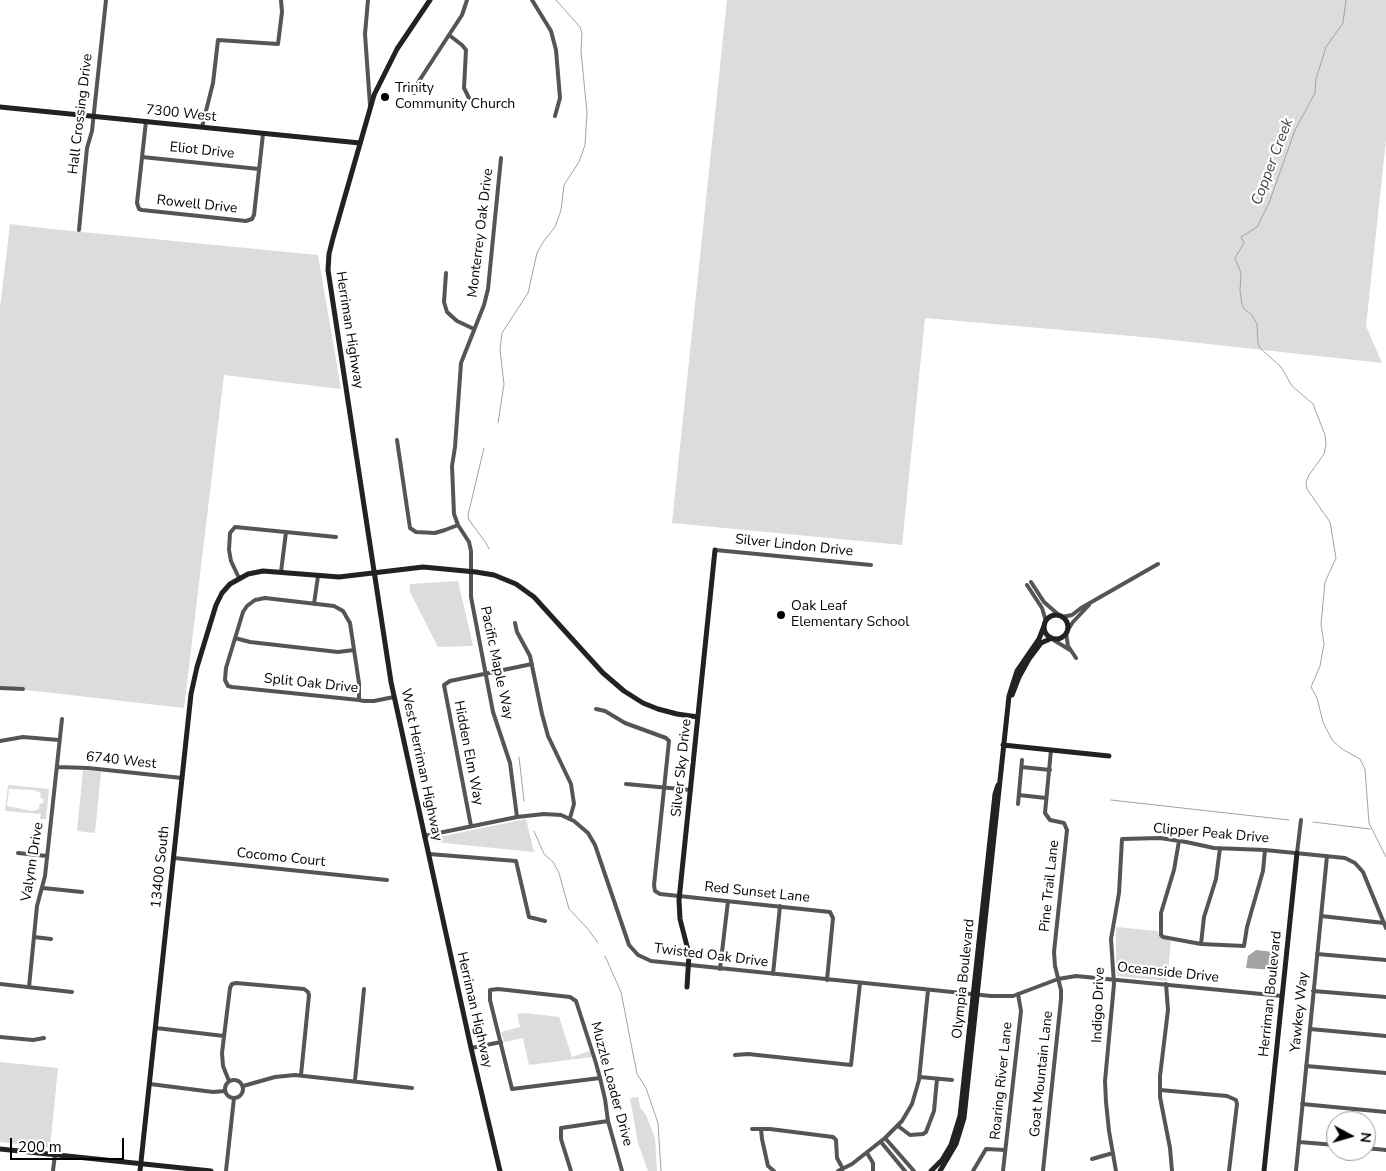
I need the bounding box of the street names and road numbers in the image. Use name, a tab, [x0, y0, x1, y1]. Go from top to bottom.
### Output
street label: Hall Crossing Drive	[65, 53, 97, 175]
street label: 7300 West	[145, 102, 217, 126]
street label: Eliot Drive	[169, 139, 235, 163]
street label: Monterrey Oak Drive	[465, 167, 497, 299]
street label: Rowell Drive	[156, 192, 238, 218]
street label: Herriman Highway	[331, 270, 367, 390]
street label: Silver Lindon Drive	[734, 531, 854, 561]
street label: Pacific Maple Way	[476, 605, 516, 721]
street label: Split Oak Drive	[263, 671, 359, 697]
street label: West Herriman Highway	[397, 687, 445, 843]
street label: Hidden Elm Way	[450, 699, 486, 807]
street label: Silver Sky Drive	[669, 718, 695, 818]
street label: 6740 West	[85, 749, 157, 773]
street label: Valynn Drive	[18, 821, 48, 903]
street label: Clipper Peak Drive	[1152, 821, 1270, 847]
street label: 13400 South	[148, 825, 174, 909]
street label: Pine Trail Lane	[1037, 839, 1063, 933]
street label: Cocomo Court	[236, 845, 326, 871]
street label: Red Sunset Lane	[703, 879, 811, 907]
street label: Olympia Boulevard	[949, 918, 979, 1040]
street label: Herriman Boulevard	[1256, 930, 1286, 1058]
street label: Twisted Oak Drive	[653, 941, 769, 971]
street label: Herriman Highway	[452, 950, 496, 1070]
street label: Oceanside Drive	[1116, 959, 1220, 987]
street label: Indigo Drive	[1089, 967, 1109, 1043]
street label: Yawkey Way	[1287, 971, 1313, 1053]
street label: Goat Mountain Lane	[1027, 1010, 1057, 1138]
street label: Muzzle Loader Drive	[586, 1020, 636, 1148]
street label: Roaring River Lane	[987, 1021, 1017, 1141]

